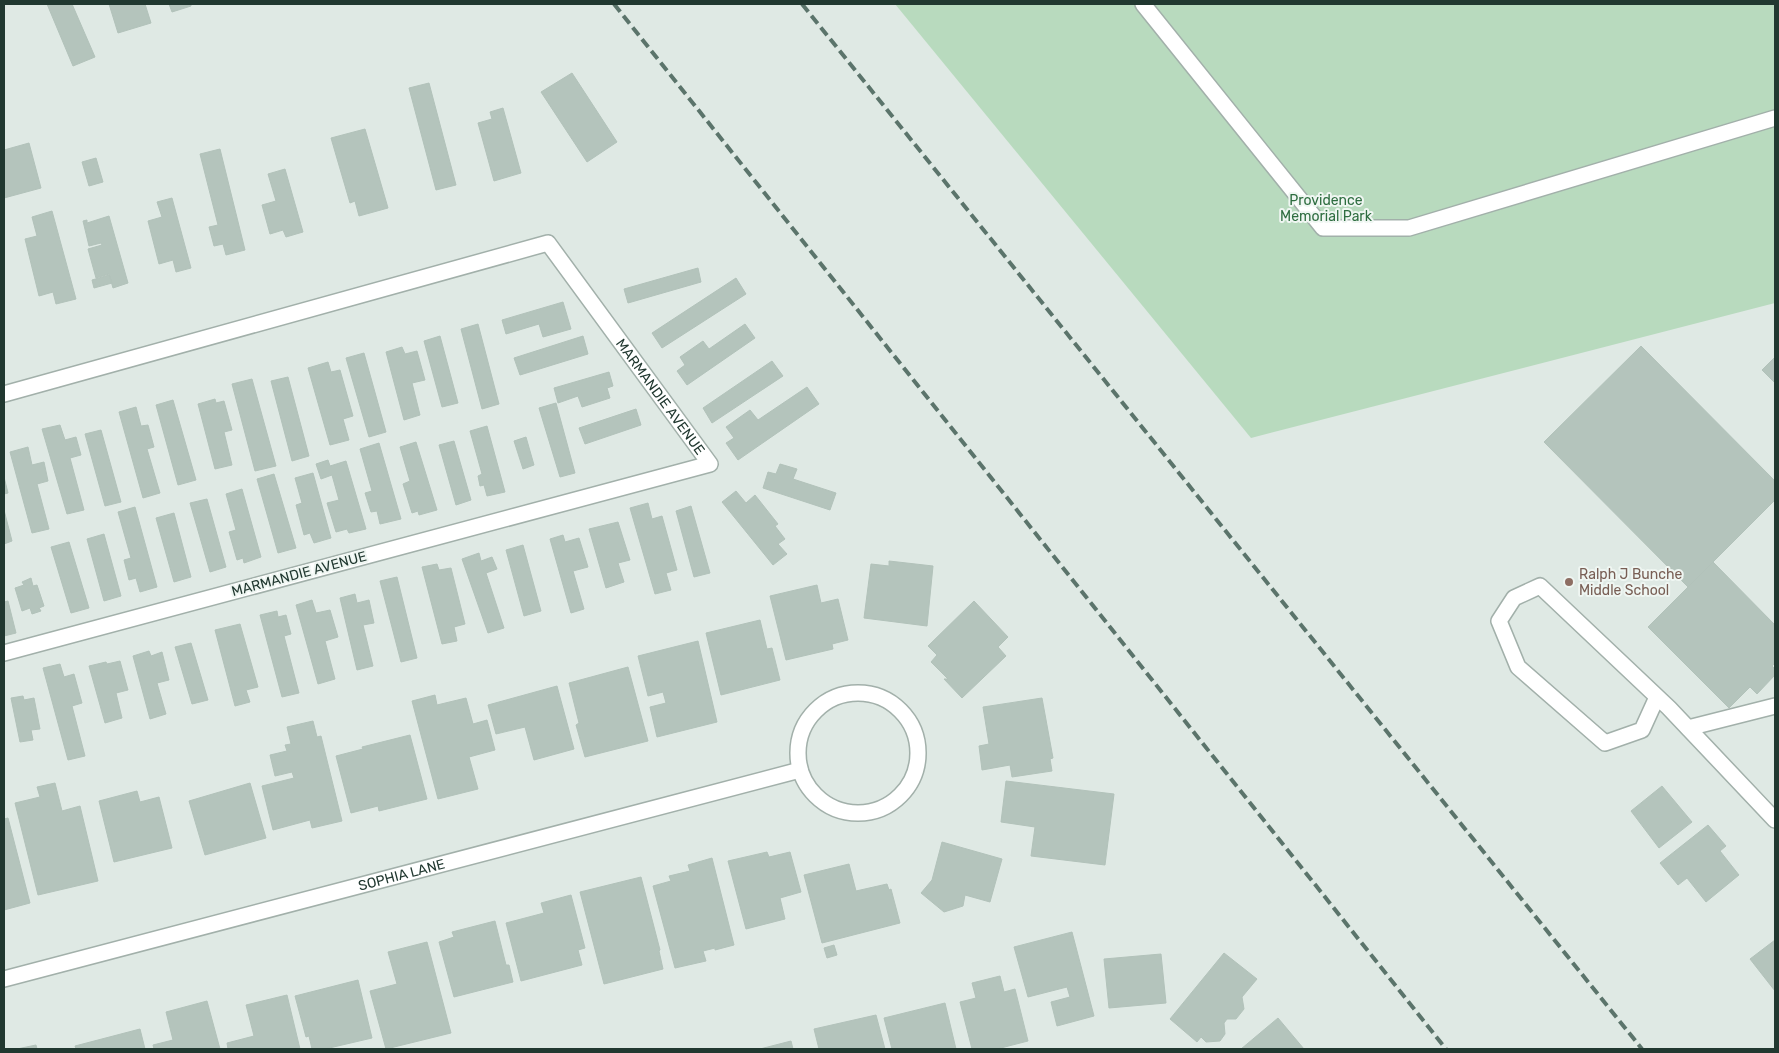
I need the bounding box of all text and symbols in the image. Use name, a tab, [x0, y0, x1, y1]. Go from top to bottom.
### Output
park label: Providence Memorial Park	[1280, 192, 1373, 225]
street label: MARMANDIE AVENUE	[613, 335, 709, 458]
street label: MARMANDIE AVENUE	[230, 548, 368, 600]
place label: Ralph J Bunche Middle School	[1579, 566, 1682, 599]
marker: Ralph J Bunche Middle School	[1563, 576, 1575, 588]
street label: SOPHIA LANE	[356, 855, 447, 894]

